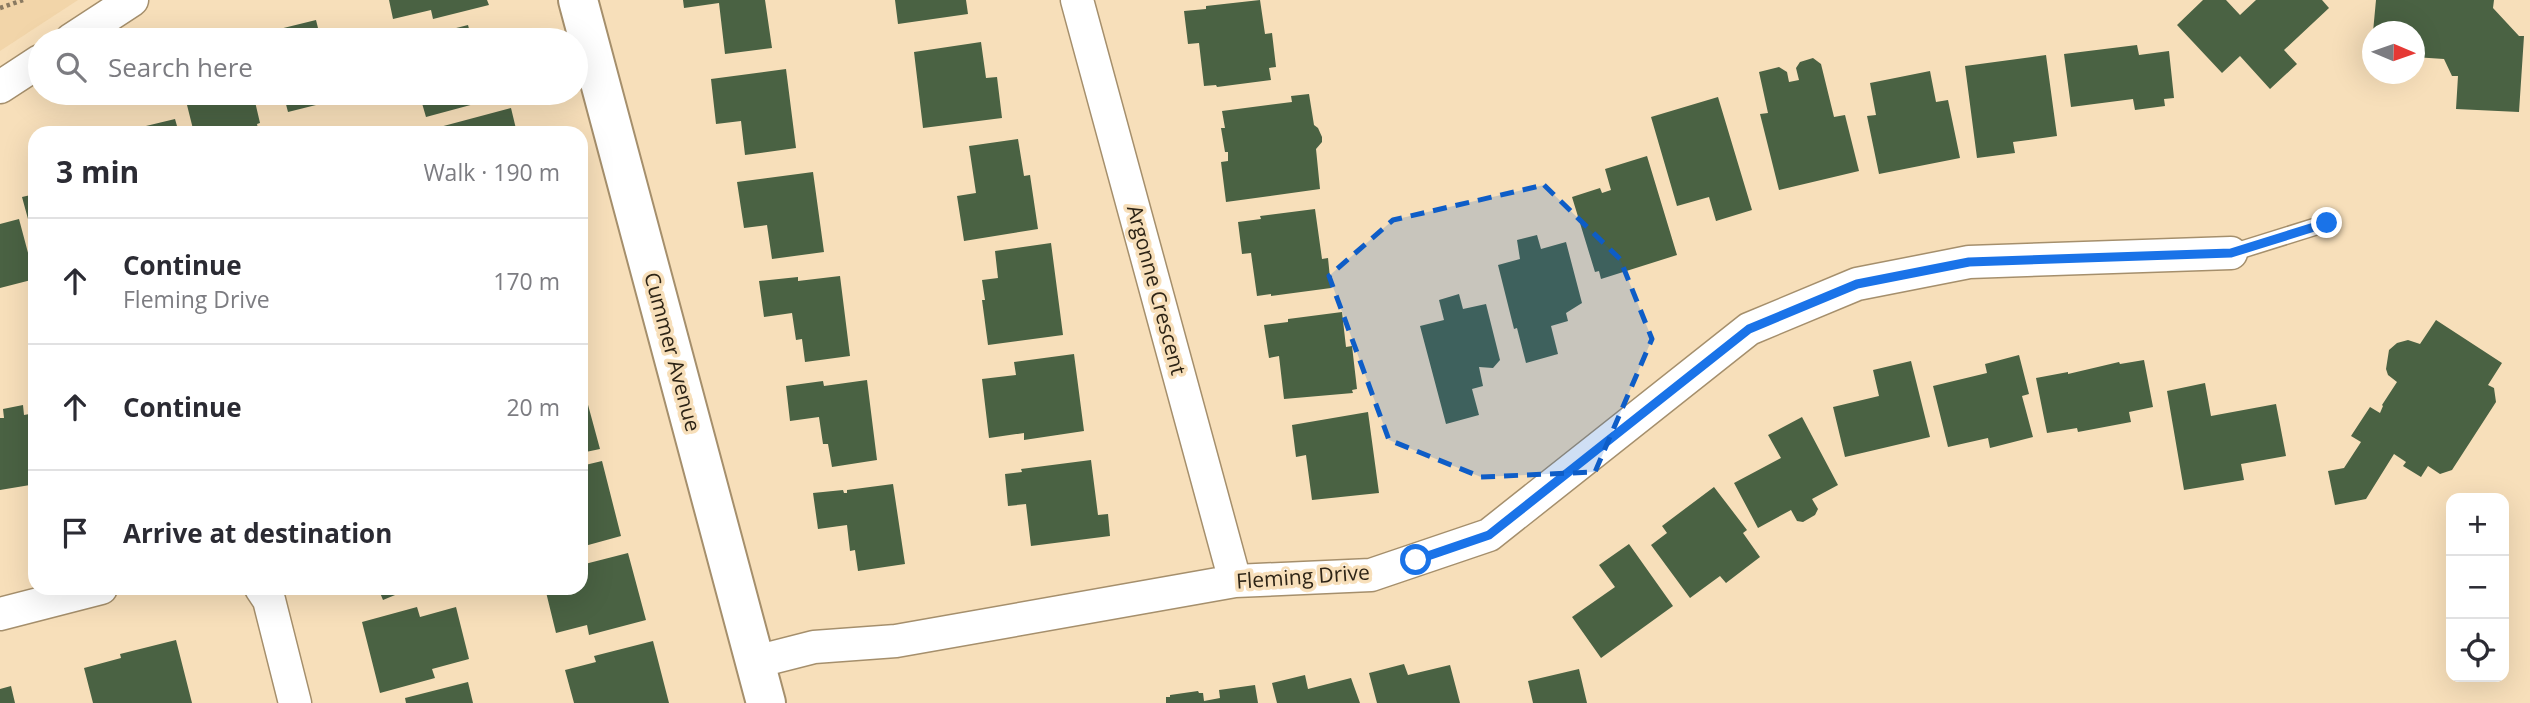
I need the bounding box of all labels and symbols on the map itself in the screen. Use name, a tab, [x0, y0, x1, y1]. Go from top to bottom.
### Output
north arrow	[2362, 21, 2425, 84]
street label: Argonne Crescent	[1121, 202, 1193, 378]
route end	[2311, 207, 2342, 238]
street label: Cummer Avenue	[638, 269, 708, 435]
route start	[1400, 544, 1431, 575]
street label: Fleming Drive	[1235, 557, 1371, 595]

